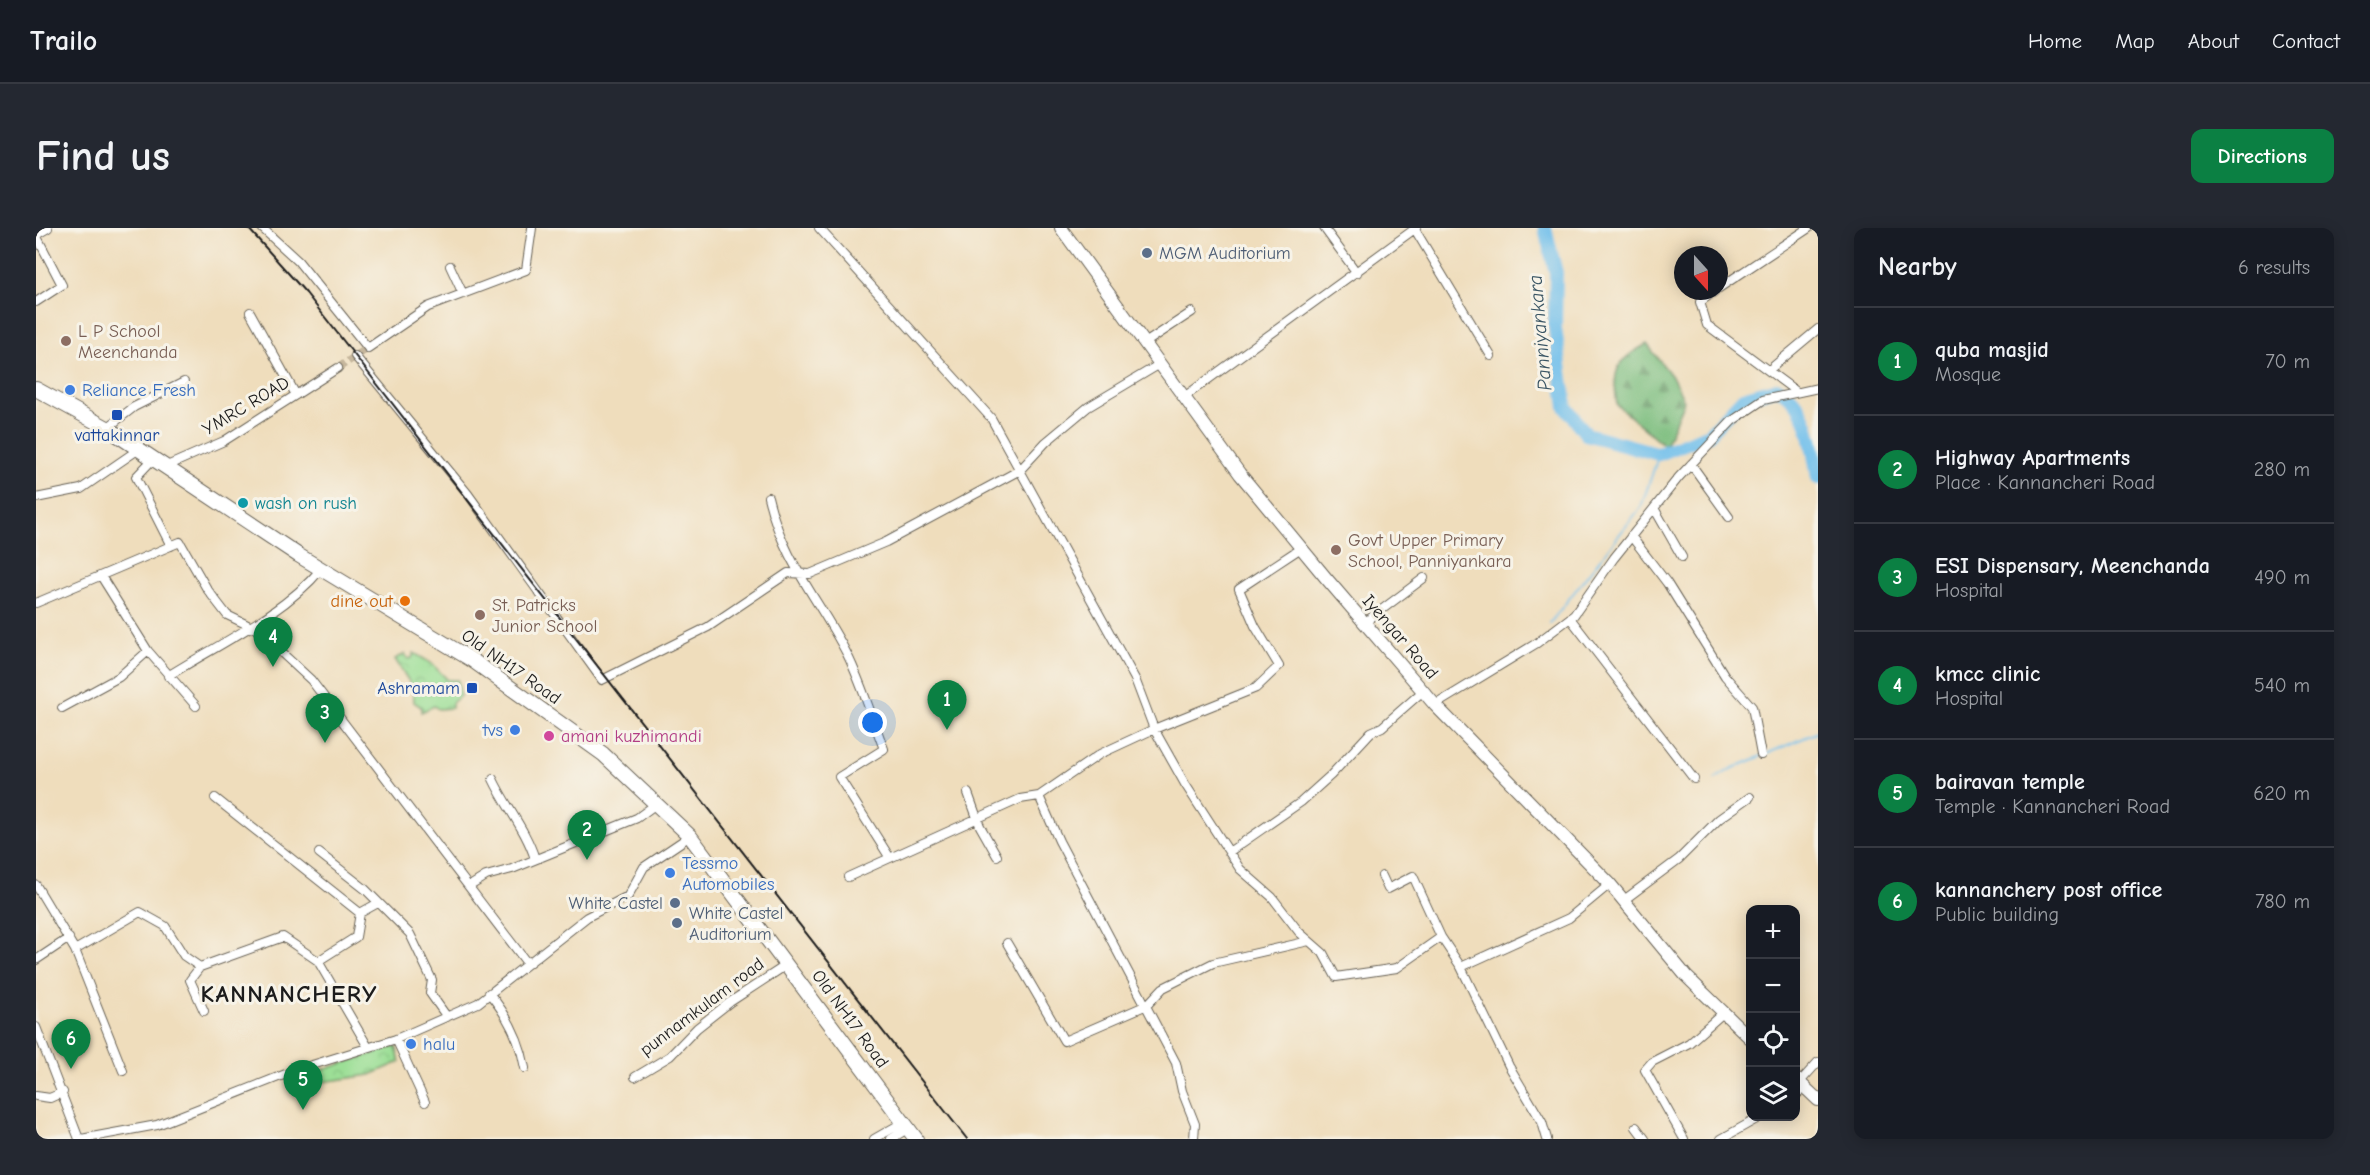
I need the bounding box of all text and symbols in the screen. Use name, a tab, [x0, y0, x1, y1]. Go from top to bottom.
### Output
text: Trailo	[30, 25, 97, 57]
text: Home	[2028, 29, 2082, 53]
text: Map	[2115, 29, 2155, 53]
text: About	[2188, 29, 2239, 53]
text: Contact	[2272, 29, 2340, 53]
button: Directions	[2191, 129, 2334, 183]
text: Find us	[36, 132, 170, 181]
place label: MGM Auditorium	[1159, 243, 1291, 264]
marker: MGM Auditorium	[1140, 246, 1154, 260]
north arrow	[1674, 246, 1728, 300]
text: Nearby	[1878, 252, 1957, 282]
text: 6 results	[2238, 256, 2310, 279]
water label: Panniyankara	[1523, 274, 1557, 392]
place label: L P School Meenchanda	[78, 321, 177, 363]
marker: L P School Meenchanda	[59, 334, 73, 348]
text: quba masjid	[1935, 337, 2049, 363]
text: 1	[1894, 350, 1901, 373]
text: 70 m	[2265, 350, 2310, 373]
text: Mosque	[1935, 363, 2001, 386]
street label: YMRC ROAD	[199, 372, 293, 440]
place label: Reliance Fresh	[82, 380, 196, 401]
marker: Reliance Fresh	[63, 383, 77, 397]
marker: vattakinnar	[110, 408, 124, 422]
place label: vattakinnar	[74, 425, 160, 446]
text: Highway Apartments	[1935, 445, 2130, 471]
text: 2	[1893, 458, 1902, 481]
text: 280 m	[2254, 458, 2310, 481]
text: Place · Kannancheri Road	[1935, 471, 2155, 494]
place label: wash on rush	[255, 493, 357, 514]
marker: wash on rush	[236, 496, 250, 510]
place label: Govt Upper Primary School, Panniyankara	[1348, 530, 1512, 572]
marker: Govt Upper Primary School, Panniyankara	[1329, 543, 1343, 557]
text: ESI Dispensary, Meenchanda	[1935, 553, 2210, 579]
text: 3	[1893, 566, 1902, 589]
text: 490 m	[2254, 566, 2310, 589]
text: Hospital	[1935, 579, 2003, 602]
place label: dine out	[331, 591, 394, 612]
street label: Iyengar Road	[1358, 591, 1442, 683]
marker: dine out	[398, 594, 412, 608]
place label: St. Patricks Junior School	[492, 595, 597, 637]
marker: St. Patricks Junior School	[473, 608, 487, 622]
pin: 4	[254, 618, 292, 667]
street label: Old NH17 Road	[457, 625, 565, 709]
text: kmcc clinic	[1935, 661, 2040, 687]
text: 4	[1893, 674, 1902, 697]
text: 540 m	[2254, 674, 2310, 697]
place label: Ashramam	[377, 678, 460, 699]
pin: 1	[928, 680, 966, 730]
marker: Ashramam	[465, 681, 479, 695]
text: Hospital	[1935, 687, 2003, 710]
pin: 3	[306, 694, 344, 743]
your location	[858, 708, 887, 737]
place label: tvs	[482, 720, 503, 741]
marker: tvs	[508, 723, 522, 737]
place label: amani kuzhimandi	[561, 726, 702, 747]
marker: amani kuzhimandi	[542, 729, 556, 743]
text: bairavan temple	[1935, 769, 2085, 795]
text: 5	[1892, 782, 1903, 805]
text: 620 m	[2253, 782, 2310, 805]
text: Temple · Kannancheri Road	[1935, 795, 2170, 818]
pin: 2	[568, 810, 606, 860]
place label: Tessmo Automobiles	[682, 853, 774, 895]
marker: Tessmo Automobiles	[663, 866, 677, 880]
text: kannanchery post office	[1935, 877, 2162, 903]
text: 6	[1892, 890, 1903, 913]
text: 780 m	[2255, 890, 2310, 913]
place label: White Castel	[569, 893, 663, 914]
marker: White Castel	[668, 896, 682, 910]
place label: White Castel Auditorium	[689, 903, 783, 945]
text: Public building	[1935, 903, 2059, 926]
map controls	[1746, 905, 1800, 1121]
button: +	[1746, 905, 1800, 959]
marker: White Castel Auditorium	[670, 916, 684, 930]
street label: punnamkulam road	[636, 953, 768, 1061]
button: −	[1746, 959, 1800, 1013]
street label: Old NH17 Road	[807, 966, 893, 1072]
district label: KANNANCHERY	[200, 980, 378, 1008]
button: locate	[1746, 1013, 1800, 1067]
pin: 6	[51, 1020, 90, 1069]
place label: halu	[423, 1034, 455, 1055]
marker: halu	[404, 1037, 418, 1051]
pin: 5	[284, 1060, 322, 1110]
button: layers	[1746, 1067, 1800, 1121]

